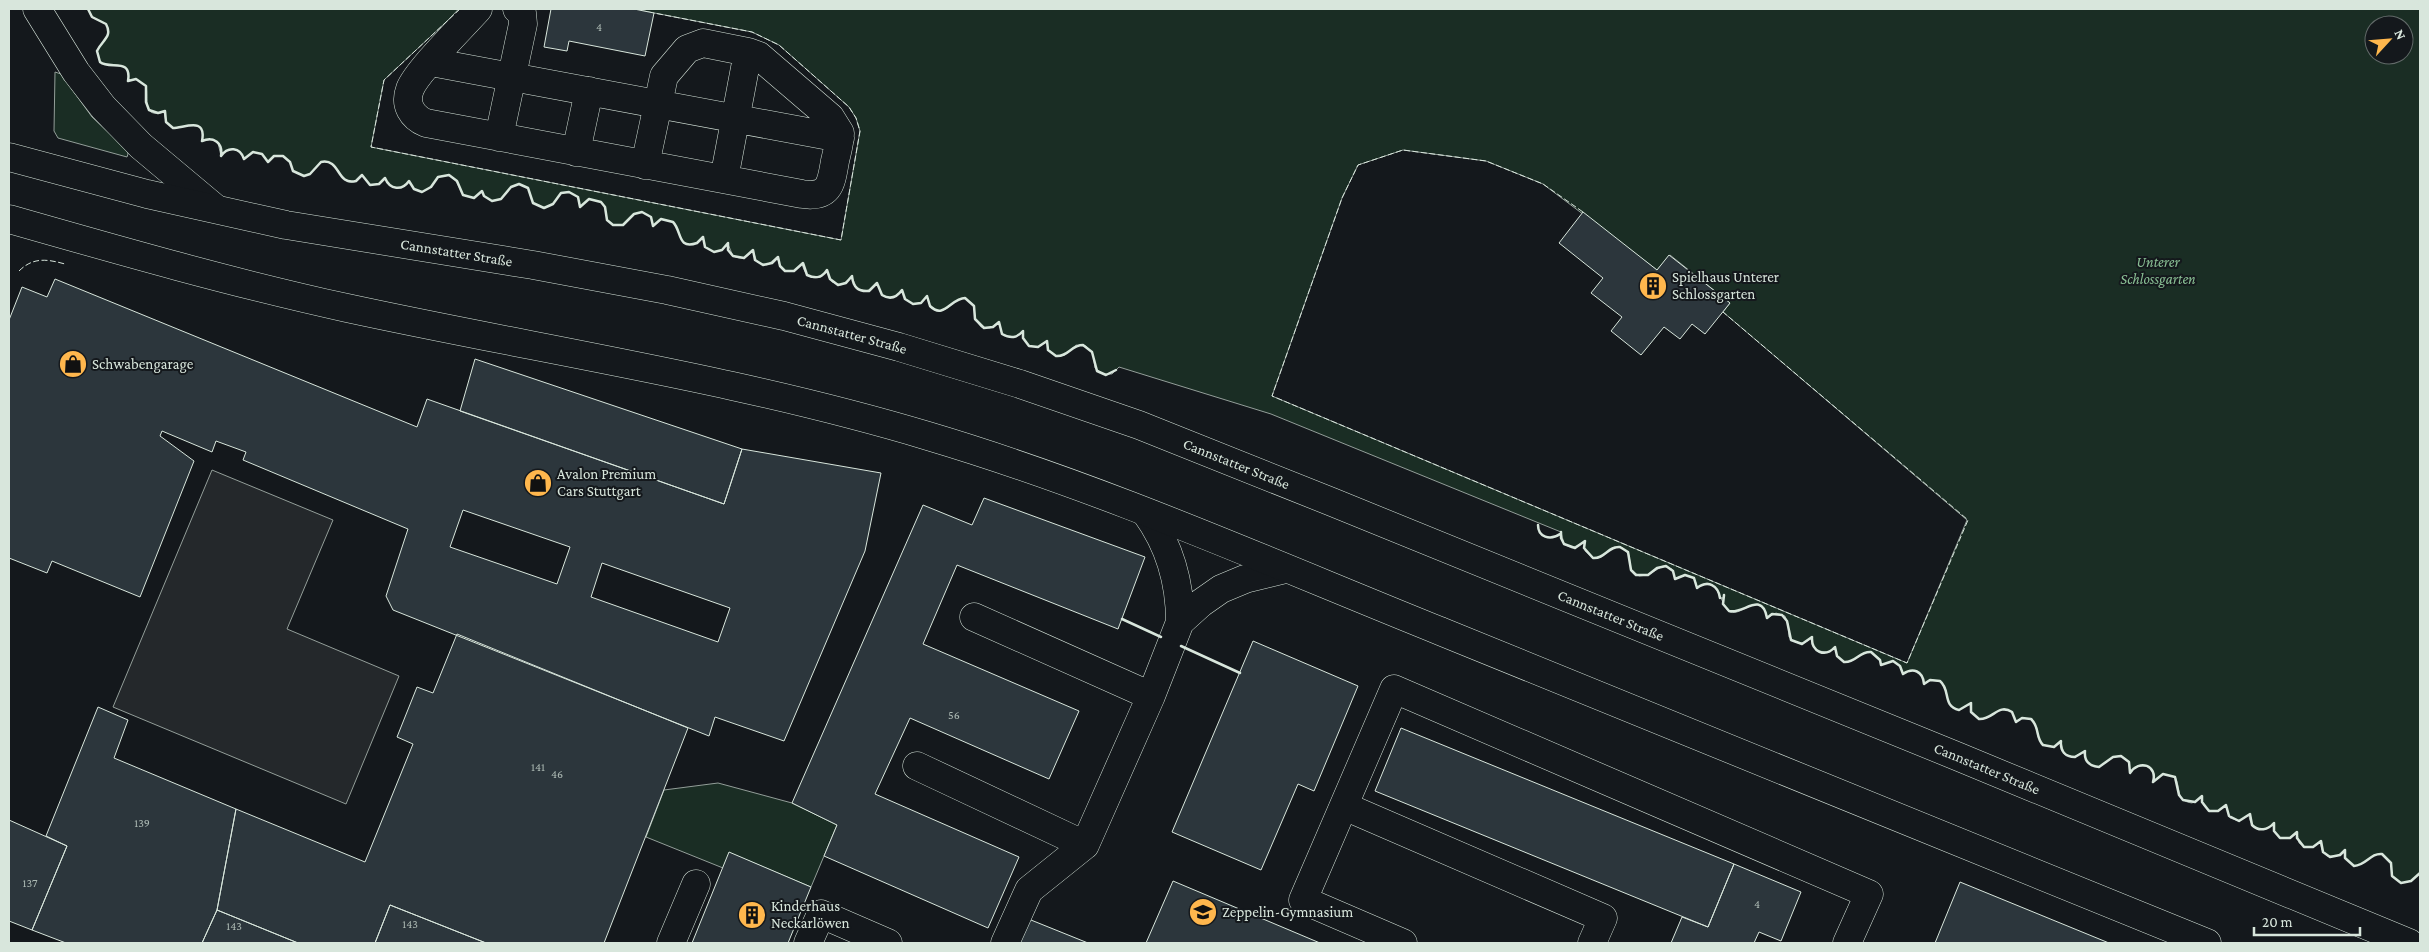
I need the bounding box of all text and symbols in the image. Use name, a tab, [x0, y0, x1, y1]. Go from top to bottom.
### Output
north arrow	[2364, 15, 2414, 65]
house number: 4	[596, 20, 602, 34]
text: N	[2391, 27, 2410, 43]
street label: Cannstatter Straße	[399, 236, 514, 270]
park label: Unterer Schlossgarten	[2120, 254, 2196, 288]
place label: Spielhaus Unterer Schlossgarten	[1672, 269, 1780, 303]
building icon: Spielhaus Unterer Schlossgarten	[1638, 271, 1668, 301]
street label: Cannstatter Straße	[795, 312, 909, 357]
shop icon: Schwabengarage	[58, 349, 88, 379]
place label: Schwabengarage	[92, 356, 194, 373]
street label: Cannstatter Straße	[1181, 435, 1292, 492]
place label: Avalon Premium Cars Stuttgart	[557, 466, 656, 500]
shop icon: Avalon Premium Cars Stuttgart	[523, 468, 553, 498]
street label: Cannstatter Straße	[1555, 587, 1667, 644]
house number: 56	[948, 708, 960, 722]
street label: Cannstatter Straße	[1932, 740, 2043, 798]
house number: 141	[531, 760, 545, 774]
house number: 46	[551, 767, 563, 781]
house number: 139	[134, 816, 150, 830]
house number: 137	[22, 876, 38, 890]
school or university icon: Zeppelin-Gymnasium	[1188, 897, 1218, 927]
house number: 4	[1754, 897, 1760, 911]
place label: Kinderhaus Neckarlöwen	[771, 898, 850, 931]
building icon: Kinderhaus Neckarlöwen	[737, 900, 767, 930]
place label: Zeppelin-Gymnasium	[1222, 904, 1353, 921]
scale bar	[2254, 904, 2360, 936]
text: 20 m	[2262, 914, 2293, 930]
house number: 143	[402, 917, 418, 931]
house number: 143	[226, 919, 242, 933]

